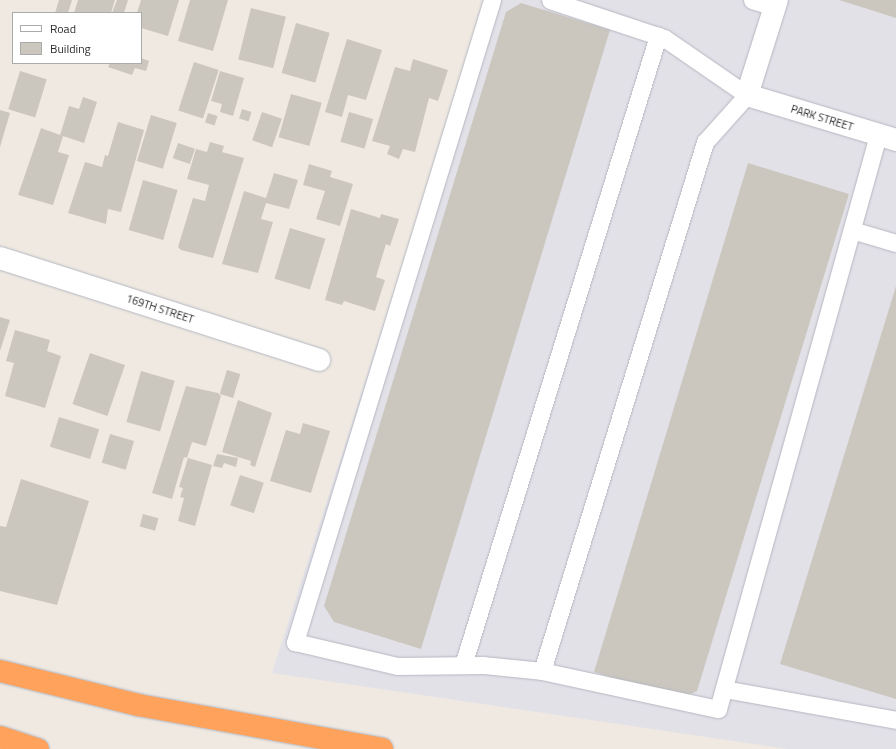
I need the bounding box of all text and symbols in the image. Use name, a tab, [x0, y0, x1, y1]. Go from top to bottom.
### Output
legend	[12, 12, 142, 64]
text: Road	[50, 19, 76, 38]
text: Building	[50, 39, 91, 58]
street label: PARK STREET	[789, 102, 855, 134]
street label: 169TH STREET	[124, 292, 196, 326]

